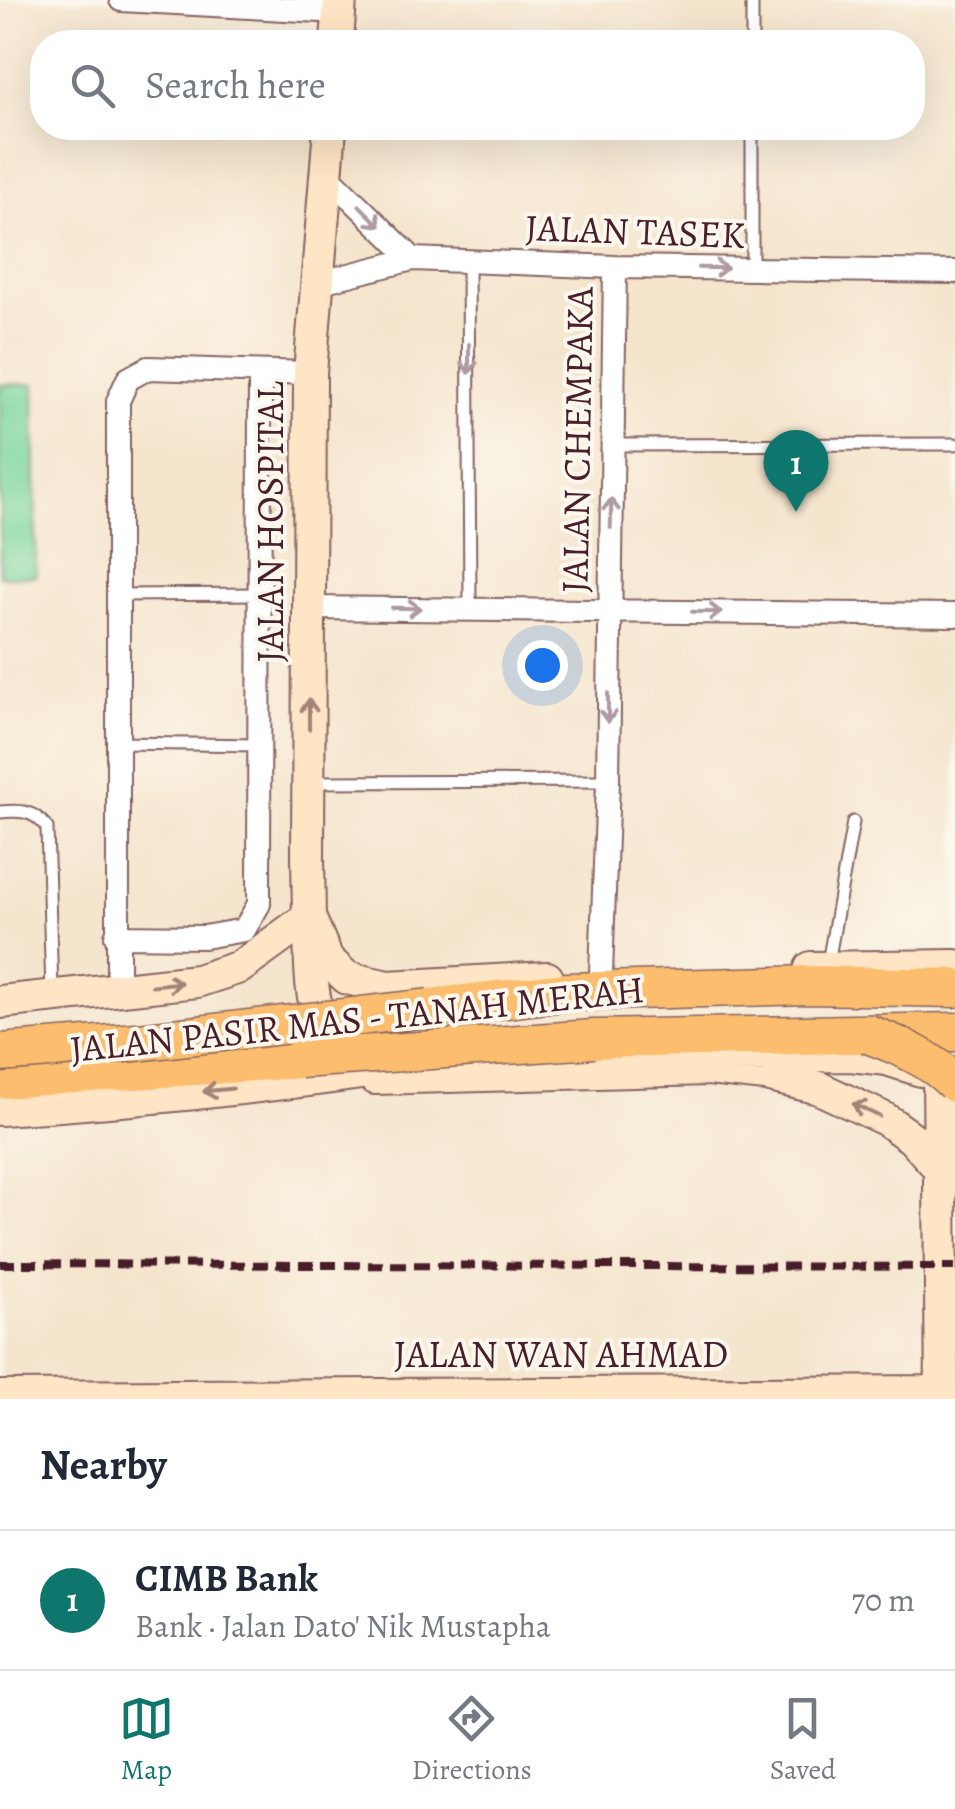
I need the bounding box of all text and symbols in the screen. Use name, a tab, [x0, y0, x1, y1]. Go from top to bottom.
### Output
search box	[30, 30, 925, 140]
icon: search	[65, 58, 120, 113]
text: Search here	[145, 59, 326, 111]
street label: JALAN TASEK	[524, 201, 746, 261]
one-way arrow	[357, 204, 381, 228]
one-way arrow	[696, 259, 728, 278]
street label: JALAN CHEMPAKA	[548, 286, 606, 594]
one-way arrow	[460, 342, 478, 374]
street label: JALAN HOSPITAL	[244, 380, 296, 663]
pin: 1	[764, 430, 828, 512]
one-way arrow	[602, 497, 621, 529]
one-way arrow	[389, 599, 421, 618]
one-way arrow	[690, 602, 722, 621]
your location	[517, 640, 568, 691]
one-way arrow	[599, 691, 618, 723]
one-way arrow	[300, 699, 318, 732]
street label: JALAN PASIR MAS - TANAH MERAH	[67, 963, 647, 1075]
one-way arrow	[150, 974, 182, 993]
one-way arrow	[203, 1081, 235, 1100]
one-way arrow	[852, 1100, 881, 1119]
street label: JALAN WAN AHMAD	[394, 1328, 728, 1380]
text: Nearby	[40, 1436, 167, 1493]
text: CIMB Bank	[135, 1552, 318, 1604]
text: 1	[67, 1578, 78, 1622]
text: 70 m	[852, 1578, 915, 1622]
text: Bank · Jalan Dato' Nik Mustapha	[135, 1604, 551, 1648]
tab: Map	[119, 1691, 174, 1789]
tab: Directions	[412, 1691, 532, 1789]
tab: Saved	[770, 1691, 836, 1789]

